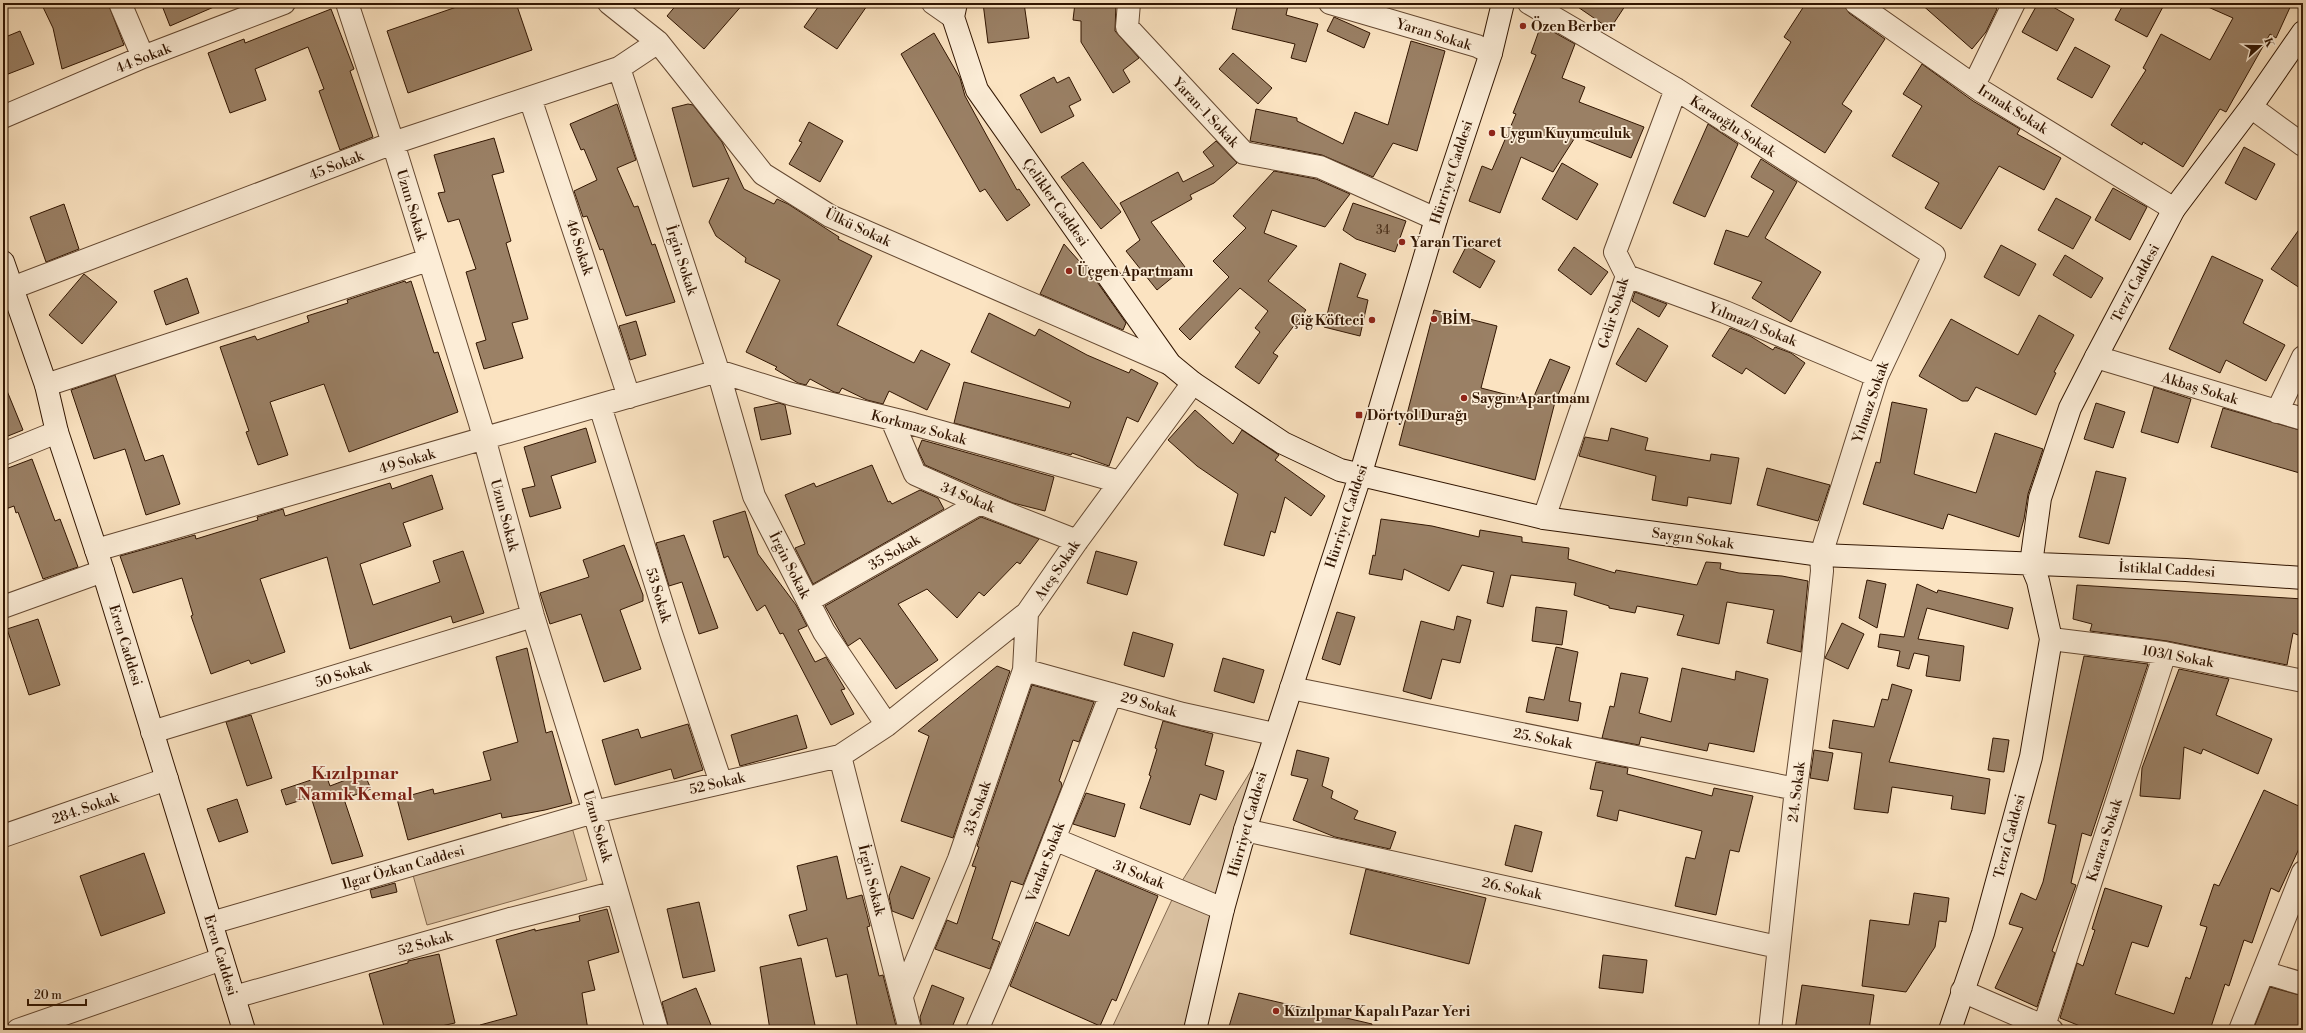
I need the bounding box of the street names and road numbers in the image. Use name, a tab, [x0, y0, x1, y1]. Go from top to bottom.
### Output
street label: Yaran Sokak	[1393, 15, 1474, 55]
street label: 44 Sokak	[113, 39, 174, 78]
street label: Yaran-1 Sokak	[1167, 73, 1243, 152]
street label: Irmak Sokak	[1974, 81, 2051, 139]
street label: Karaoğlu Sokak	[1686, 92, 1779, 162]
street label: Hürriyet Caddesi	[1427, 118, 1477, 227]
street label: 45 Sokak	[307, 147, 367, 185]
street label: Çelikler Caddesi	[1018, 155, 1092, 250]
street label: Uzun Sokak	[392, 167, 431, 244]
street label: Ülkü Sokak	[822, 203, 895, 251]
street label: 46 Sokak	[562, 217, 597, 278]
street label: İrgin Sokak	[661, 222, 703, 298]
street label: Terzi Caddesi	[2108, 241, 2164, 326]
street label: Gelir Sokak	[1595, 275, 1633, 351]
street label: Yılmaz/1 Sokak	[1705, 299, 1800, 351]
street label: Yılmaz Sokak	[1848, 359, 1894, 446]
street label: Akbaş Sokak	[2158, 369, 2241, 409]
street label: Korkmaz Sokak	[869, 407, 969, 450]
street label: 49 Sokak	[377, 445, 438, 479]
street label: Hürriyet Caddesi	[1322, 462, 1372, 571]
street label: Uzun Sokak	[486, 477, 522, 554]
street label: 34 Sokak	[938, 478, 998, 518]
street label: Saygın Sokak	[1651, 524, 1736, 554]
street label: İrgin Sokak	[765, 528, 816, 602]
street label: 35 Sokak	[866, 531, 924, 575]
street label: Ateş Sokak	[1031, 537, 1085, 605]
street label: İstiklal Caddesi	[2118, 556, 2216, 582]
street label: 53 Sokak	[641, 566, 675, 626]
street label: Eren Caddesi	[104, 602, 146, 689]
street label: 103/1 Sokak	[2141, 642, 2216, 672]
street label: 50 Sokak	[313, 658, 374, 692]
street label: 29 Sokak	[1119, 688, 1179, 722]
street label: 25. Sokak	[1512, 724, 1575, 754]
street label: 24. Sokak	[1784, 760, 1810, 823]
street label: 52 Sokak	[688, 769, 748, 799]
street label: Hürriyet Caddesi	[1224, 769, 1272, 879]
street label: 33 Sokak	[960, 778, 996, 838]
street label: Uzun Sokak	[578, 788, 616, 865]
street label: 284. Sokak	[50, 789, 122, 829]
street label: Terzi Caddesi	[1990, 792, 2030, 880]
street label: Karaca Sokak	[2083, 796, 2127, 884]
street label: Vardar Sokak	[1022, 819, 1070, 906]
street label: Ilgar Özkan Caddesi	[339, 840, 467, 894]
street label: İrgin Sokak	[854, 842, 891, 918]
street label: 31 Sokak	[1110, 856, 1168, 894]
street label: 26. Sokak	[1480, 874, 1544, 904]
street label: Eren Caddesi	[199, 912, 241, 999]
street label: 52 Sokak	[396, 927, 456, 960]

